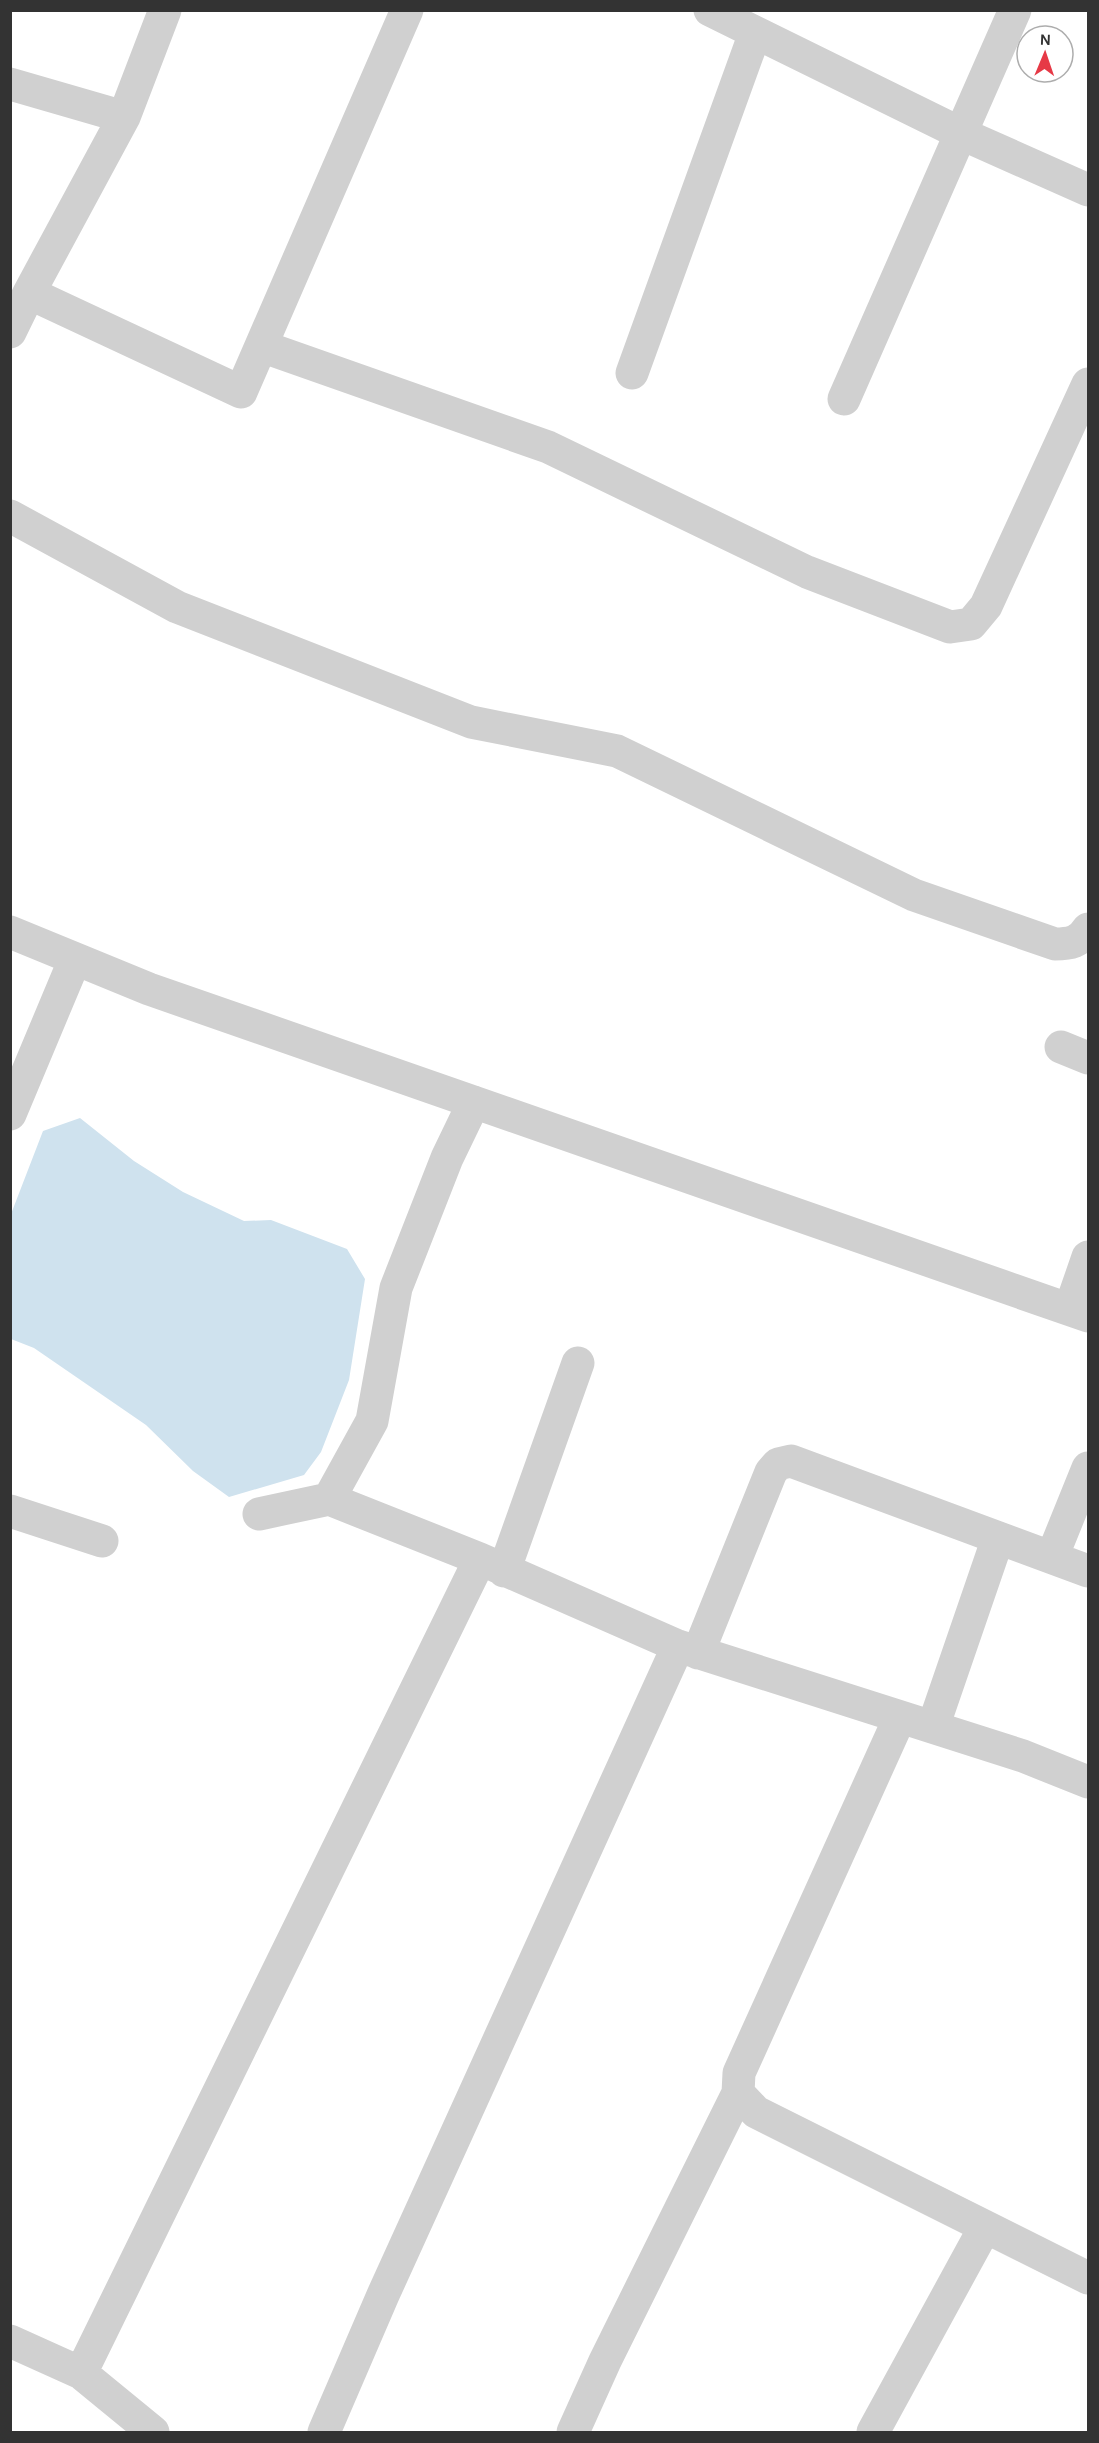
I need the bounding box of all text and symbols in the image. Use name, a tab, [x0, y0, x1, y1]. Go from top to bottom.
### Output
north arrow	[1015, 24, 1075, 84]
text: N	[1039, 30, 1052, 49]

